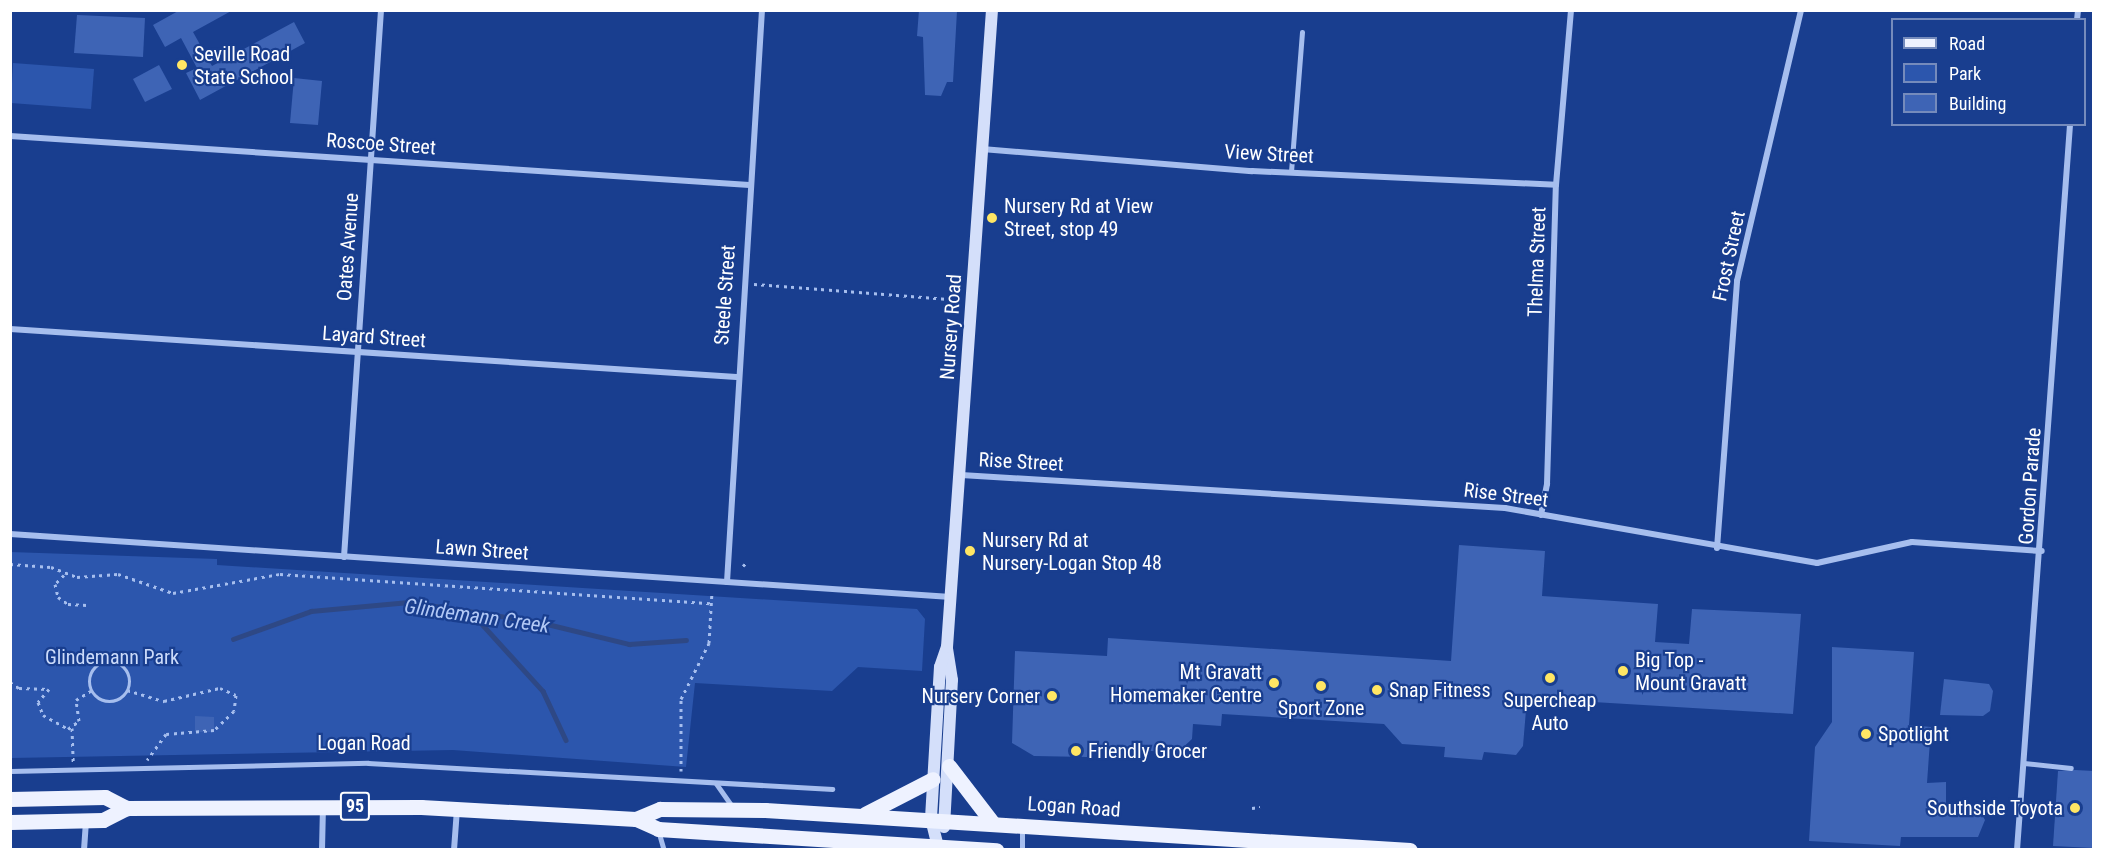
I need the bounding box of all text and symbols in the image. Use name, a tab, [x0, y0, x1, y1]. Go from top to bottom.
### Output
legend	[1891, 18, 2086, 126]
text: Road	[1949, 33, 1985, 54]
place label: Seville Road State School	[194, 42, 294, 89]
marker: Seville Road State School	[175, 58, 189, 72]
text: Park	[1949, 63, 1981, 84]
text: Building	[1949, 93, 2006, 114]
street label: Roscoe Street	[325, 128, 437, 160]
street label: View Street	[1224, 140, 1314, 168]
street label: Oates Avenue	[332, 192, 364, 302]
place label: Nursery Rd at View Street, stop 49	[1004, 195, 1153, 242]
street label: Thelma Street	[1523, 207, 1551, 317]
street label: Frost Street	[1708, 209, 1750, 303]
marker: Nursery Rd at View Street, stop 49	[985, 211, 999, 225]
street label: Steele Street	[710, 244, 740, 346]
street label: Nursery Road	[935, 273, 967, 381]
street label: Layard Street	[321, 321, 427, 353]
street label: Gordon Parade	[2014, 427, 2046, 545]
street label: Rise Street	[978, 448, 1064, 476]
street label: Rise Street	[1462, 478, 1550, 512]
place label: Nursery Rd at Nursery-Logan Stop 48	[982, 528, 1162, 575]
street label: Lawn Street	[435, 535, 529, 565]
marker: Nursery Rd at Nursery-Logan Stop 48	[963, 544, 977, 558]
water label: Glindemann Creek	[403, 593, 551, 639]
park label: Glindemann Park	[45, 645, 179, 669]
place label: Big Top - Mount Gravatt	[1635, 648, 1747, 695]
place label: Mt Gravatt Homemaker Centre	[1110, 660, 1262, 707]
marker: Big Top - Mount Gravatt	[1616, 664, 1630, 678]
marker: Supercheap Auto	[1543, 671, 1557, 685]
marker: Mt Gravatt Homemaker Centre	[1267, 676, 1281, 690]
place label: Snap Fitness	[1389, 678, 1491, 702]
marker: Sport Zone	[1314, 679, 1328, 693]
marker: Snap Fitness	[1370, 683, 1384, 697]
place label: Nursery Corner	[922, 684, 1040, 708]
place label: Supercheap Auto	[1504, 688, 1596, 735]
marker: Nursery Corner	[1045, 689, 1059, 703]
place label: Sport Zone	[1278, 696, 1364, 720]
place label: Spotlight	[1878, 722, 1949, 746]
marker: Spotlight	[1859, 727, 1873, 741]
street label: Logan Road	[317, 731, 411, 755]
place label: Friendly Grocer	[1088, 739, 1207, 763]
marker: Friendly Grocer	[1069, 744, 1083, 758]
road number: 95	[338, 791, 372, 821]
street label: Logan Road	[1027, 792, 1121, 822]
place label: Southside Toyota	[1927, 796, 2063, 820]
marker: Southside Toyota	[2068, 801, 2082, 815]

